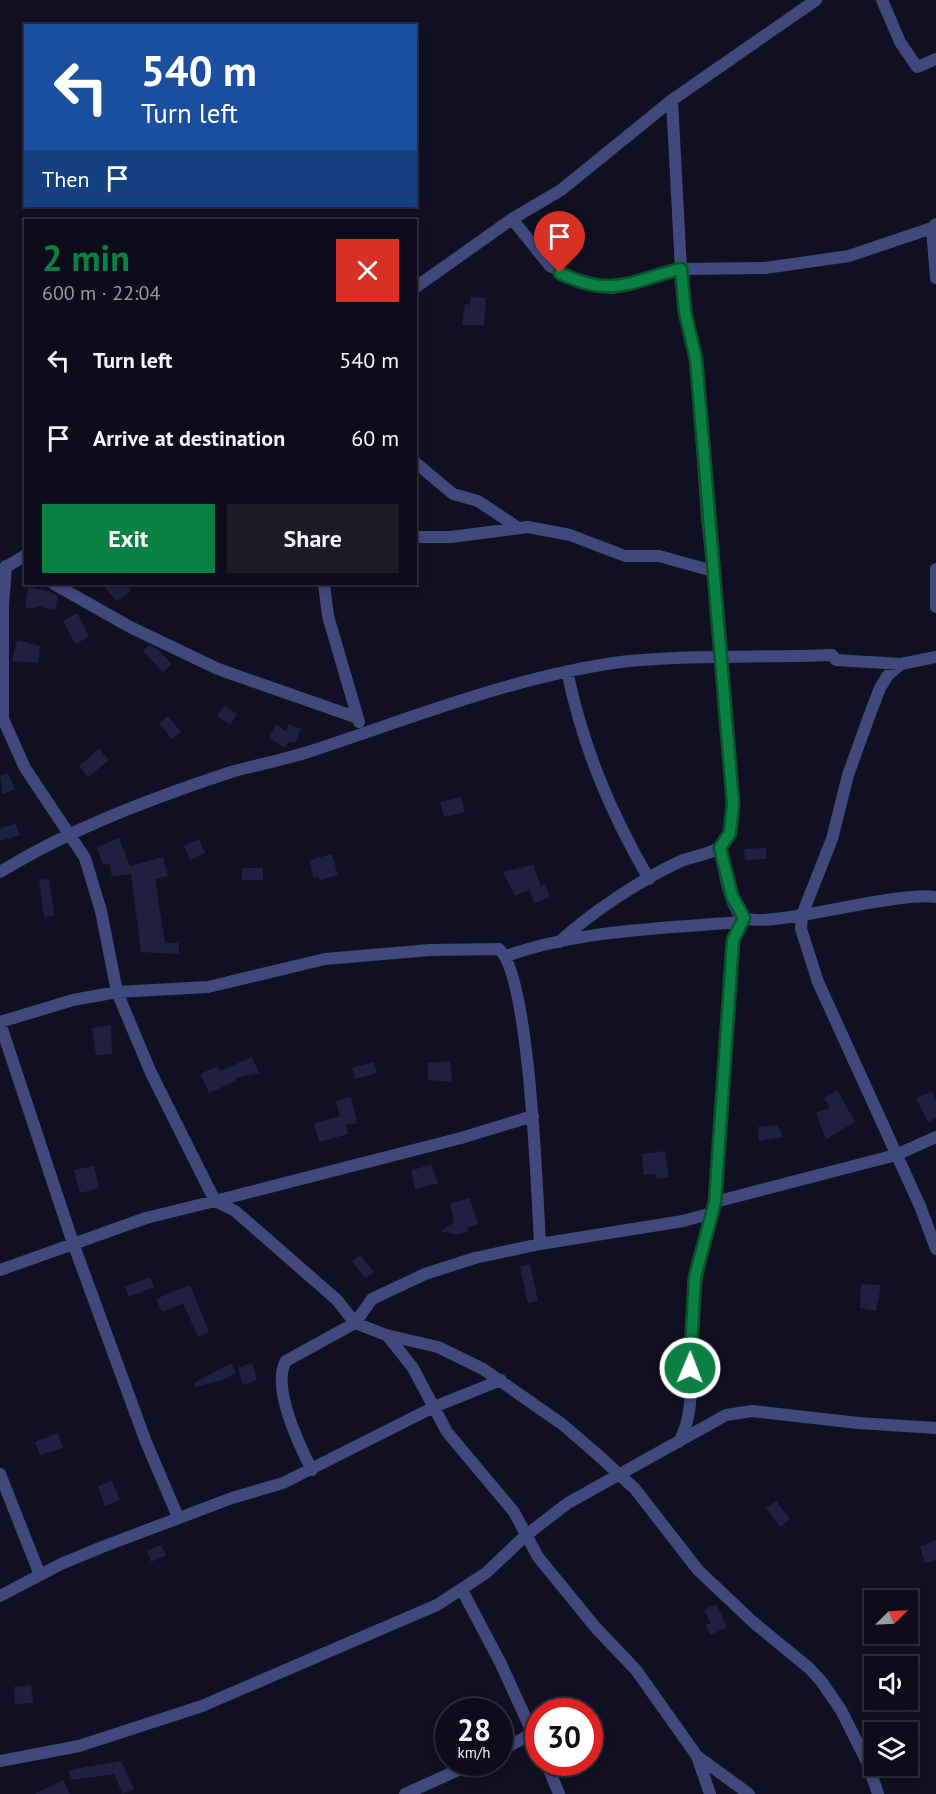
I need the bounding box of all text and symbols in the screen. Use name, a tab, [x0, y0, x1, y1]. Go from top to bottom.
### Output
text: 540 m	[141, 43, 257, 98]
icon: left	[42, 48, 120, 126]
text: Turn left	[141, 96, 238, 130]
icon: arrive	[101, 162, 134, 195]
text: Then	[42, 165, 89, 193]
pin	[534, 211, 585, 273]
icon: arrive	[543, 220, 576, 253]
text: 2 min	[42, 234, 130, 281]
button: close	[336, 239, 399, 302]
text: 600 m · 22:04	[42, 280, 160, 306]
icon: left	[42, 344, 75, 377]
text: Turn left	[93, 346, 173, 374]
text: 540 m	[339, 346, 399, 374]
icon: arrive	[42, 422, 75, 455]
text: Arrive at destination	[93, 424, 285, 452]
text: 60 m	[351, 424, 399, 452]
button: Exit	[42, 504, 215, 573]
button: Share	[227, 504, 399, 573]
position arrow	[658, 1336, 722, 1400]
north arrow	[864, 1590, 918, 1644]
map controls	[864, 1590, 918, 1776]
button: sound	[864, 1656, 918, 1710]
speed limit sign: 30	[525, 1698, 603, 1776]
text: 28	[457, 1710, 491, 1749]
button: layers	[864, 1722, 918, 1776]
text: km/h	[458, 1743, 490, 1762]

